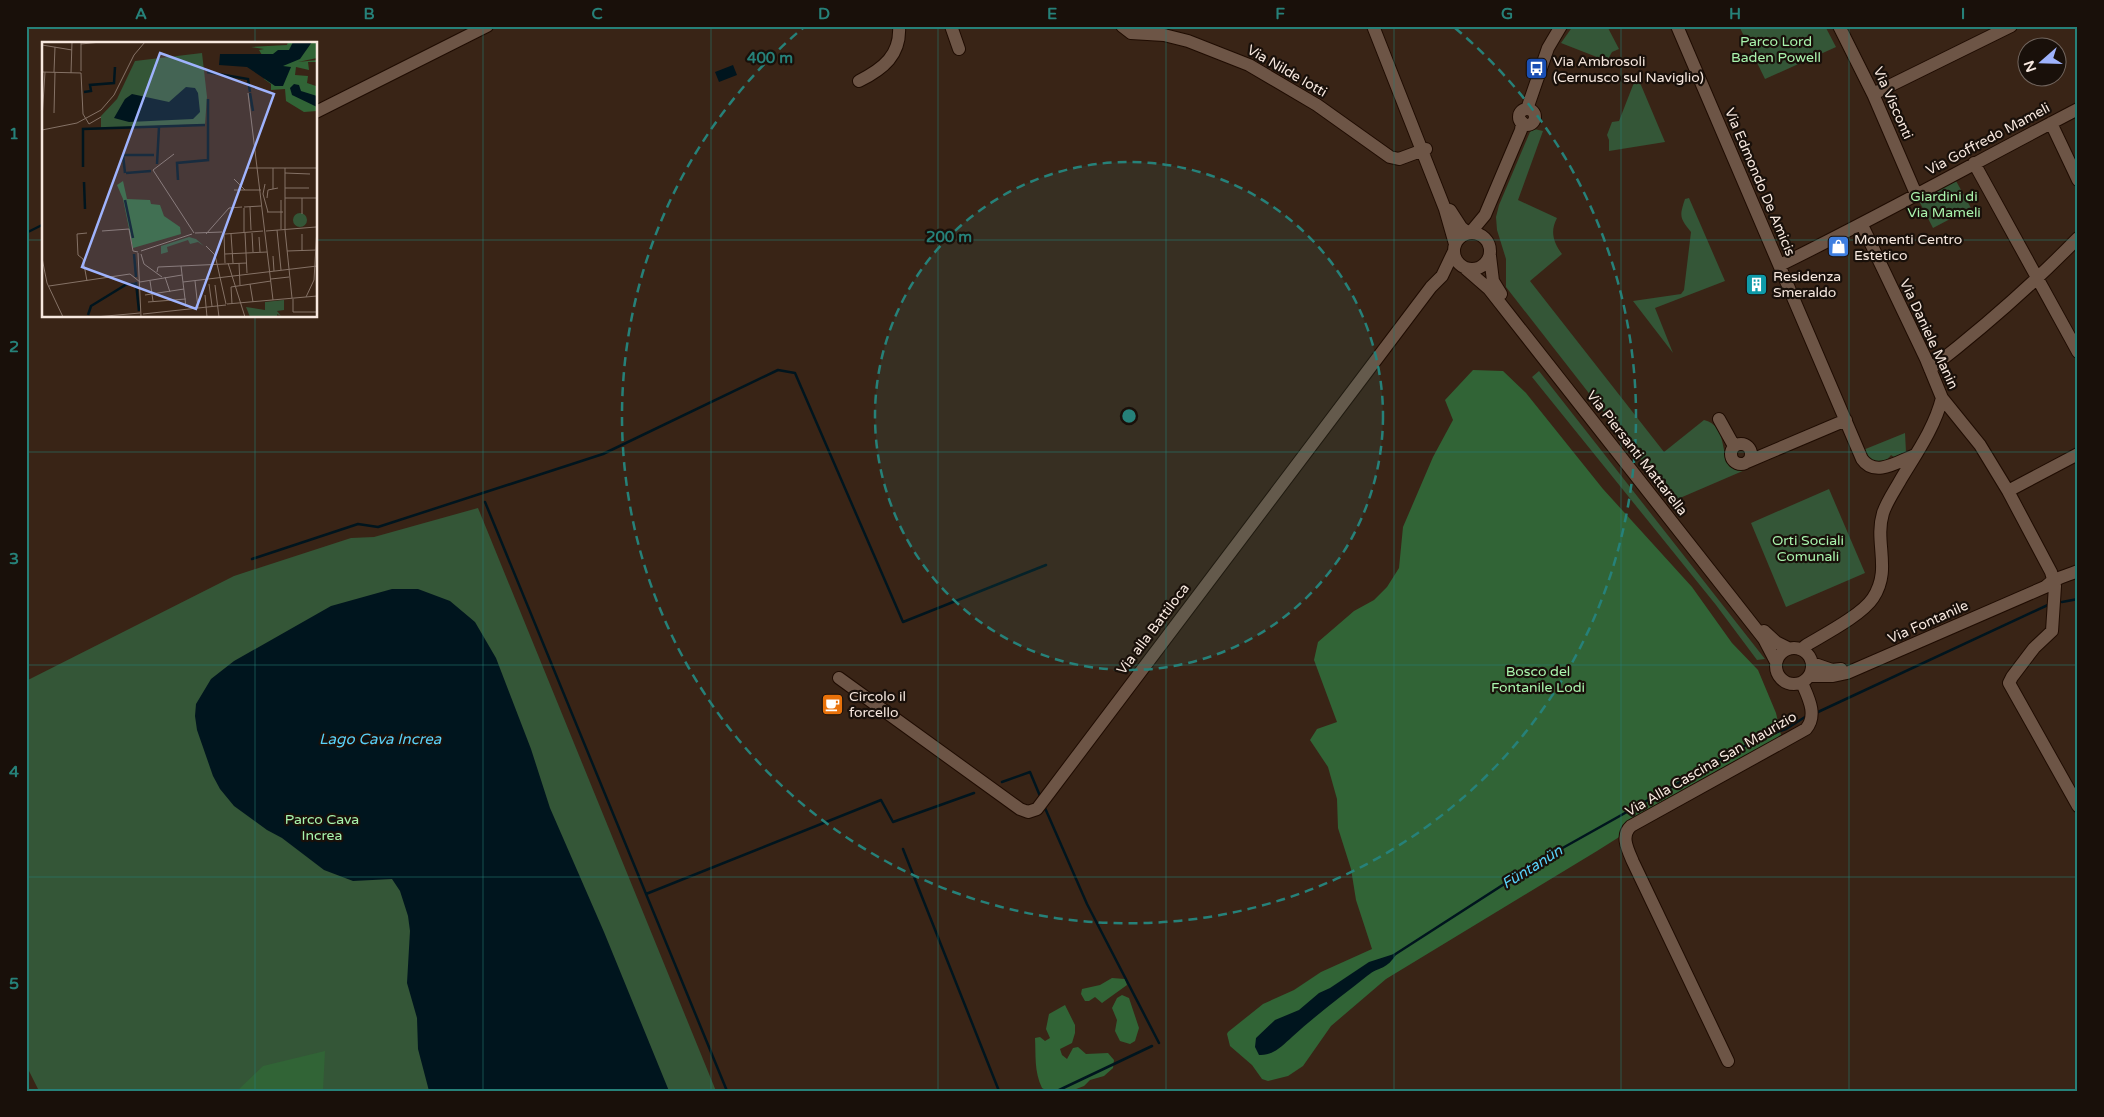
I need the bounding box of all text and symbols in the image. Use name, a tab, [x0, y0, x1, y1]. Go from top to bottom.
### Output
text: A	[135, 4, 147, 24]
text: B	[363, 4, 375, 24]
text: C	[591, 4, 603, 24]
text: D	[818, 4, 830, 24]
text: E	[1047, 4, 1057, 24]
text: F	[1275, 4, 1285, 24]
text: G	[1501, 4, 1513, 24]
text: H	[1729, 4, 1741, 24]
text: I	[1961, 4, 1965, 24]
park label: Parco Lord Baden Powell	[1731, 33, 1821, 66]
north arrow	[2016, 38, 2066, 88]
street label: Via Nilde Iotti	[1244, 41, 1330, 101]
inset map	[42, 42, 318, 318]
text: 400 m	[747, 49, 793, 67]
place label: Via Ambrosoli (Cernusco sul Naviglio)	[1553, 53, 1704, 86]
bus stop icon: Via Ambrosoli (Cernusco sul Naviglio)	[1525, 57, 1549, 81]
text: N	[2020, 58, 2040, 74]
street label: Via Visconti	[1869, 64, 1917, 142]
street label: Via Goffredo Mameli	[1923, 99, 2053, 179]
street label: Via Edmondo De Amicis	[1721, 105, 1799, 259]
text: 1	[9, 124, 19, 144]
park label: Giardini di Via Mameli	[1907, 188, 1981, 221]
text: 200 m	[926, 228, 972, 246]
place label: Momenti Centro Estetico	[1854, 231, 1962, 264]
shop icon: Momenti Centro Estetico	[1826, 235, 1850, 259]
place label: Residenza Smeraldo	[1773, 268, 1841, 301]
building icon: Residenza Smeraldo	[1745, 272, 1769, 296]
street label: Via Daniele Manin	[1896, 276, 1962, 392]
text: 2	[9, 337, 19, 357]
street label: Via Piersanti Mattarella	[1583, 387, 1691, 519]
centre of rings	[1120, 407, 1138, 425]
park label: Orti Sociali Comunali	[1772, 532, 1844, 565]
text: 3	[9, 549, 19, 569]
street label: Via alla Battiloca	[1113, 580, 1193, 678]
street label: Via Fontanile	[1885, 597, 1971, 647]
park label: Bosco del Fontanile Lodi	[1491, 663, 1585, 696]
place label: Circolo il forcello	[849, 688, 906, 721]
cafe icon: Circolo il forcello	[821, 692, 845, 716]
street label: Via Alla Cascina San Maurizio	[1622, 708, 1800, 820]
water label: Lago Cava Increa	[319, 730, 442, 748]
text: 4	[9, 762, 19, 782]
park label: Parco Cava Increa	[285, 811, 359, 844]
water label: Füntanün	[1498, 841, 1566, 893]
text: 5	[9, 974, 19, 994]

